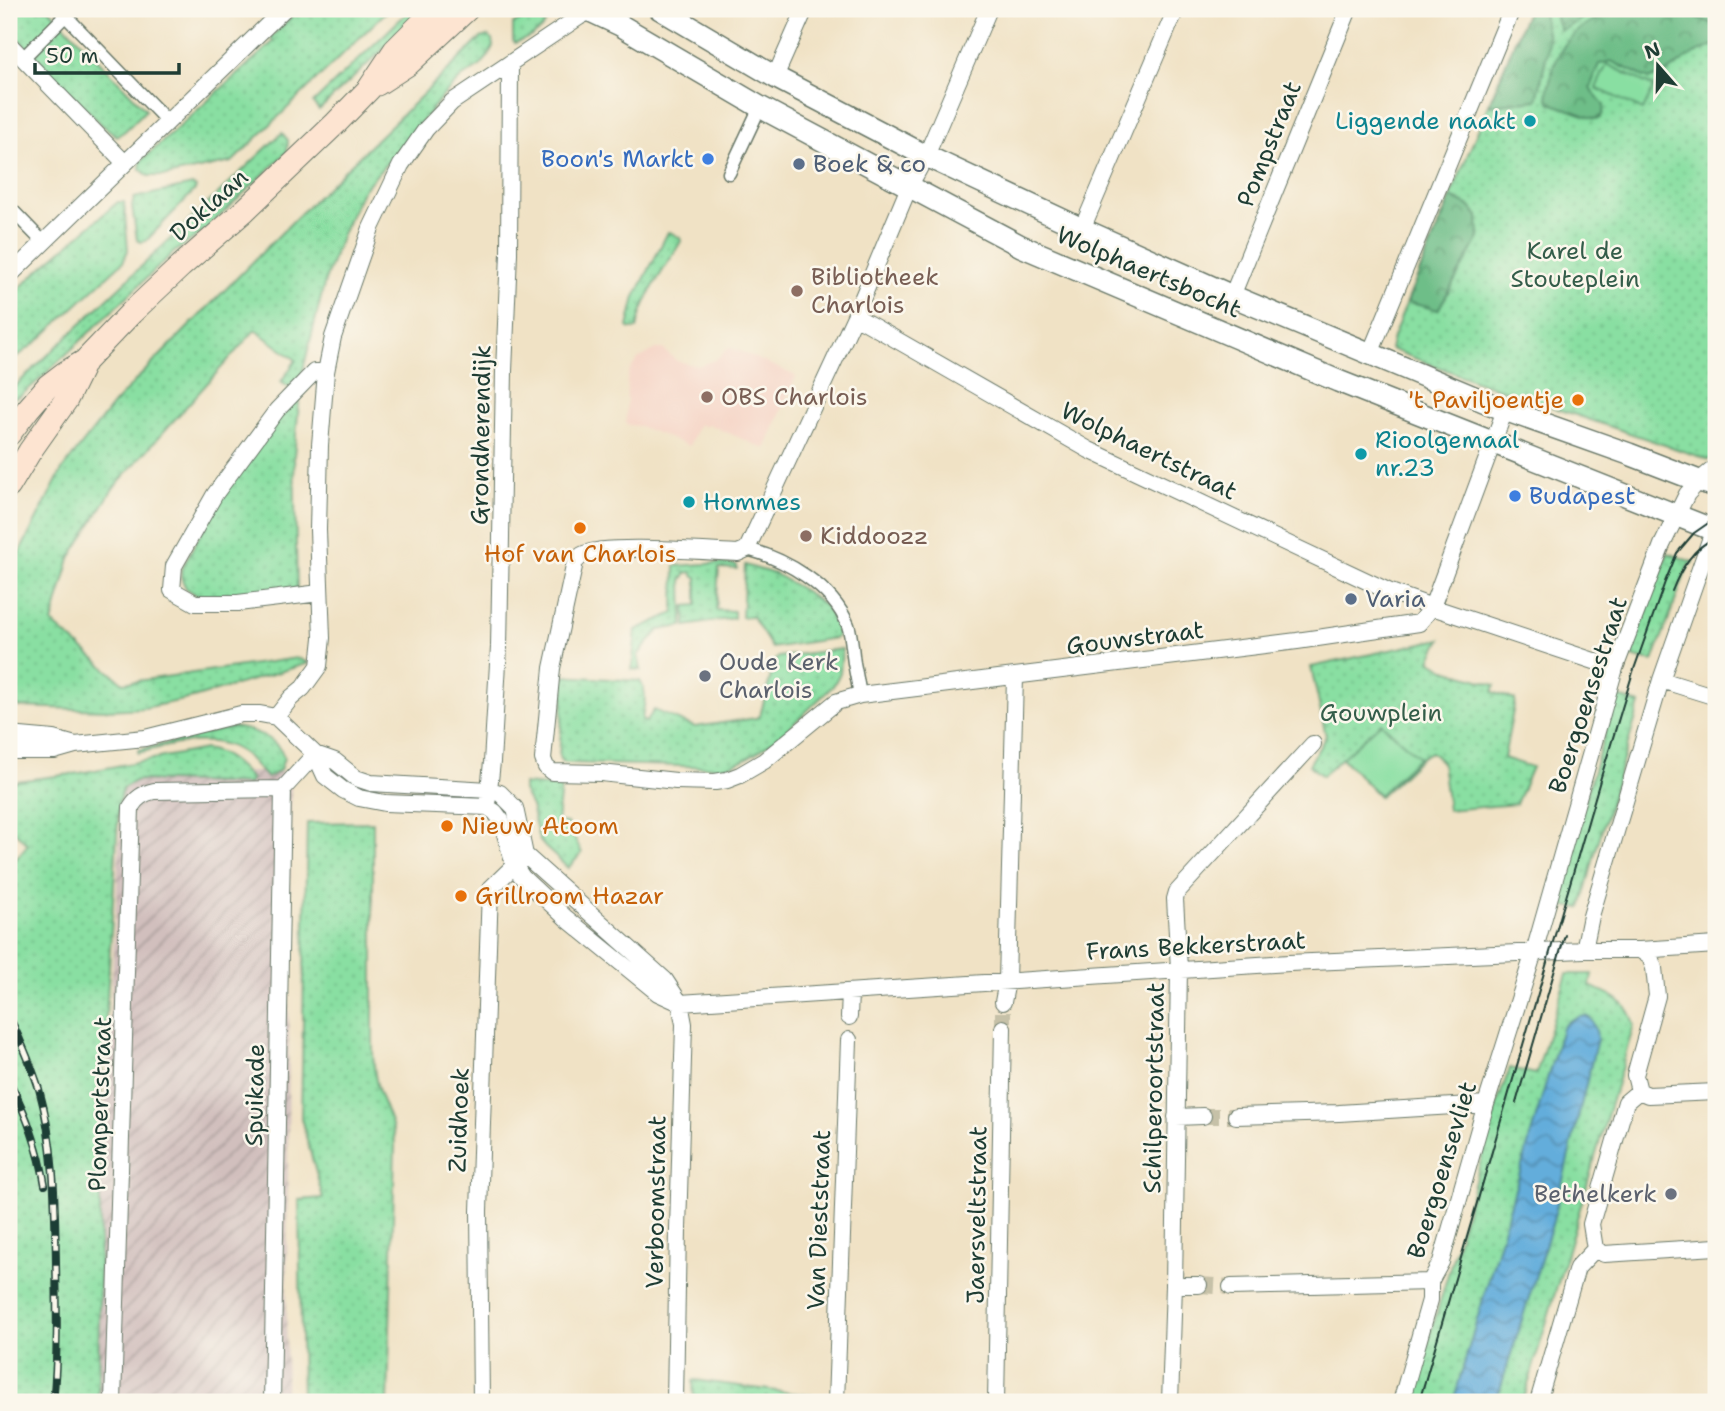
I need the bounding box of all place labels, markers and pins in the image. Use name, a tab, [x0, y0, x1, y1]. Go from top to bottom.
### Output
place label: Liggende naakt	[1335, 105, 1516, 137]
marker: Liggende naakt	[1522, 113, 1538, 129]
place label: Boon's Markt	[541, 143, 694, 175]
place label: Boek & co	[813, 148, 926, 180]
marker: Boon's Markt	[700, 151, 716, 167]
marker: Boek & co	[791, 156, 807, 172]
place label: Bibliotheek Charlois	[811, 261, 939, 321]
marker: Bibliotheek Charlois	[789, 283, 805, 299]
place label: OBS Charlois	[721, 381, 868, 413]
place label: 't Paviljoentje	[1408, 384, 1564, 416]
marker: OBS Charlois	[699, 389, 715, 405]
marker: 't Paviljoentje	[1570, 392, 1586, 408]
place label: Rioolgemaal nr.23	[1375, 424, 1520, 484]
marker: Rioolgemaal nr.23	[1353, 446, 1369, 462]
place label: Budapest	[1529, 480, 1636, 512]
place label: Hommes	[703, 486, 801, 518]
marker: Budapest	[1507, 488, 1523, 504]
marker: Hommes	[681, 494, 697, 510]
marker: Hof van Charlois	[572, 520, 588, 536]
place label: Kiddoozz	[820, 520, 928, 552]
marker: Kiddoozz	[798, 528, 814, 544]
place label: Hof van Charlois	[484, 538, 676, 570]
place label: Varia	[1365, 583, 1426, 615]
marker: Varia	[1343, 591, 1359, 607]
place label: Oude Kerk Charlois	[719, 646, 839, 706]
marker: Oude Kerk Charlois	[697, 668, 713, 684]
place label: Nieuw Atoom	[461, 810, 619, 842]
marker: Nieuw Atoom	[439, 818, 455, 834]
place label: Grillroom Hazar	[475, 880, 664, 912]
marker: Grillroom Hazar	[453, 888, 469, 904]
place label: Bethelkerk	[1534, 1178, 1657, 1210]
marker: Bethelkerk	[1663, 1186, 1679, 1202]

